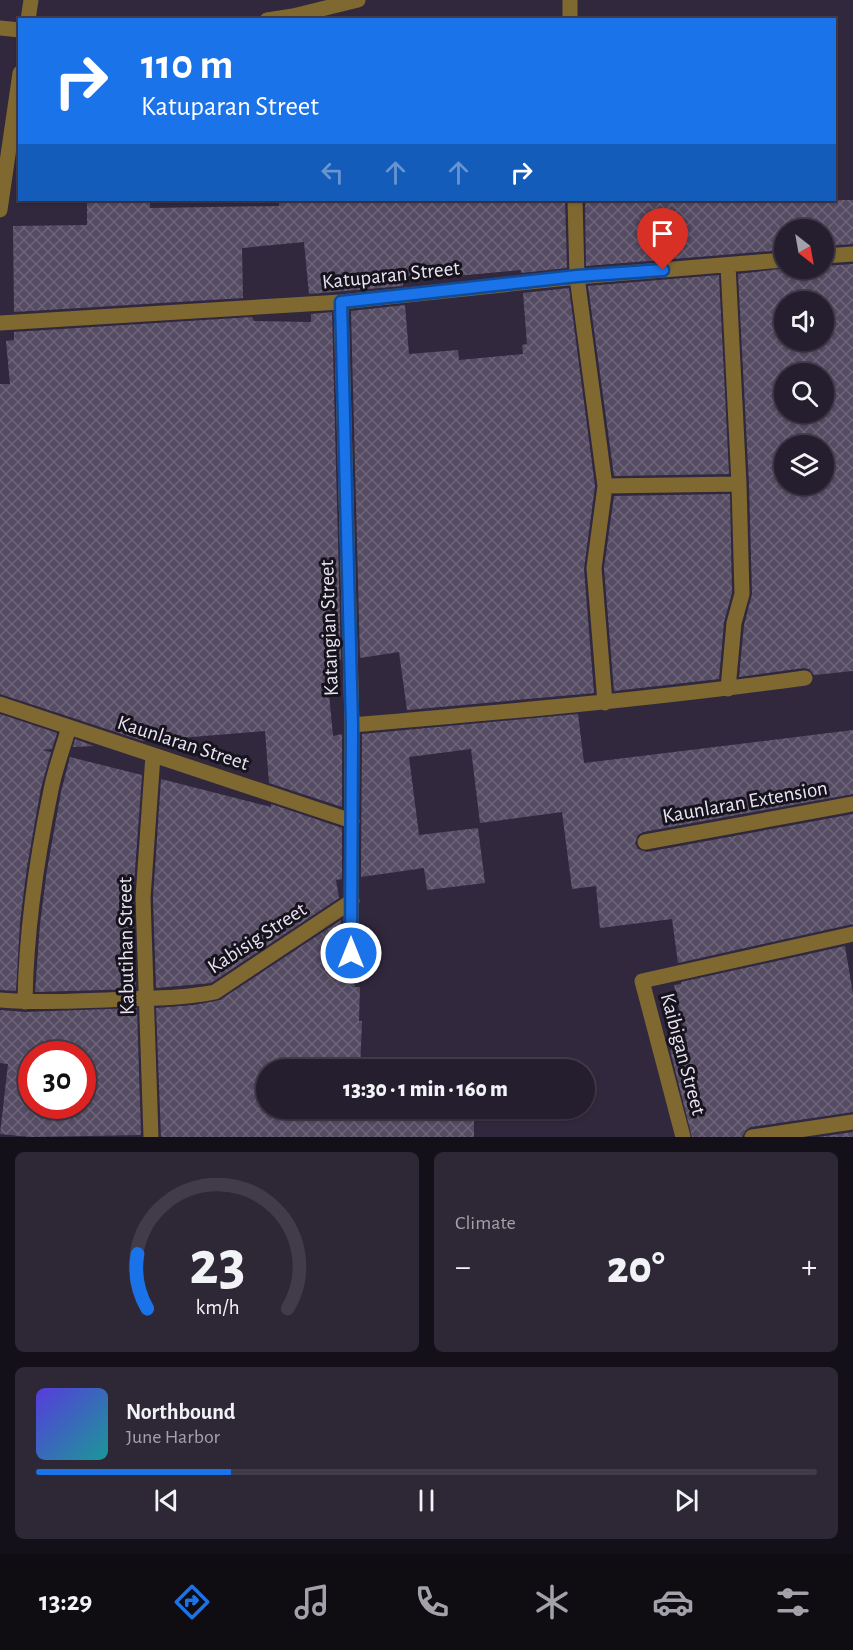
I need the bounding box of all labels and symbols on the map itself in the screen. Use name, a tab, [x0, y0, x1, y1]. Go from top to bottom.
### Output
pin	[637, 208, 688, 270]
north arrow	[774, 219, 834, 279]
street label: Katuparan Street	[321, 257, 461, 293]
street label: Katangian Street	[316, 559, 342, 697]
street label: Kaunlaran Street	[115, 712, 252, 774]
street label: Kaunlaran Extension	[661, 777, 829, 827]
street label: Kabutihan Street	[114, 876, 138, 1015]
street label: Kabisig Street	[204, 898, 310, 978]
position arrow	[319, 921, 383, 985]
street label: Kaibigan Street	[657, 991, 709, 1117]
speed limit sign: 30	[18, 1041, 96, 1119]

